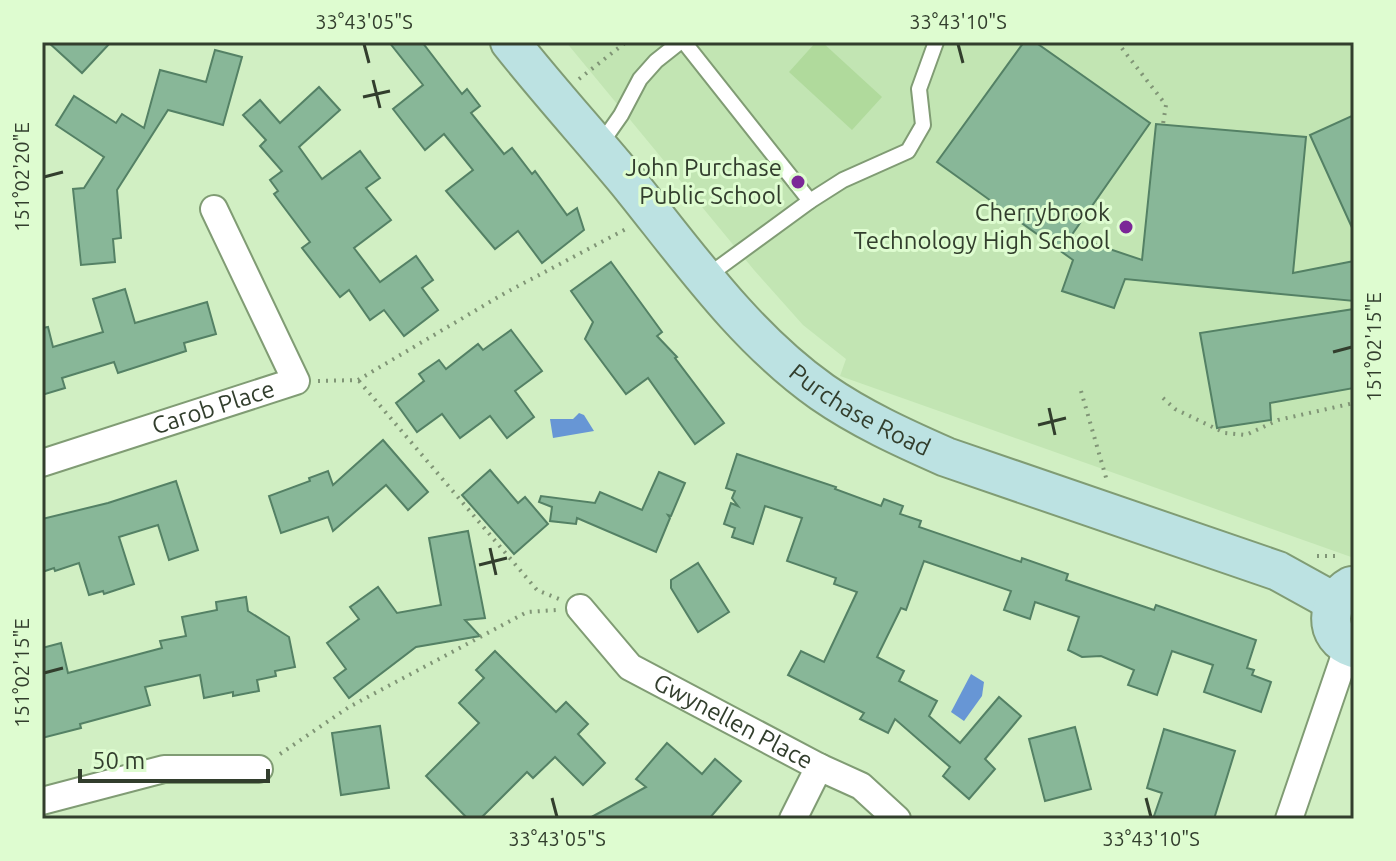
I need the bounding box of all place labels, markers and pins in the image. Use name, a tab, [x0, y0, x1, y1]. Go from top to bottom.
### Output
place label: John Purchase Public School	[625, 154, 782, 209]
marker: John Purchase Public School	[789, 173, 807, 191]
place label: Cherrybrook Technology High School	[853, 199, 1110, 254]
marker: Cherrybrook Technology High School	[1117, 218, 1135, 236]

